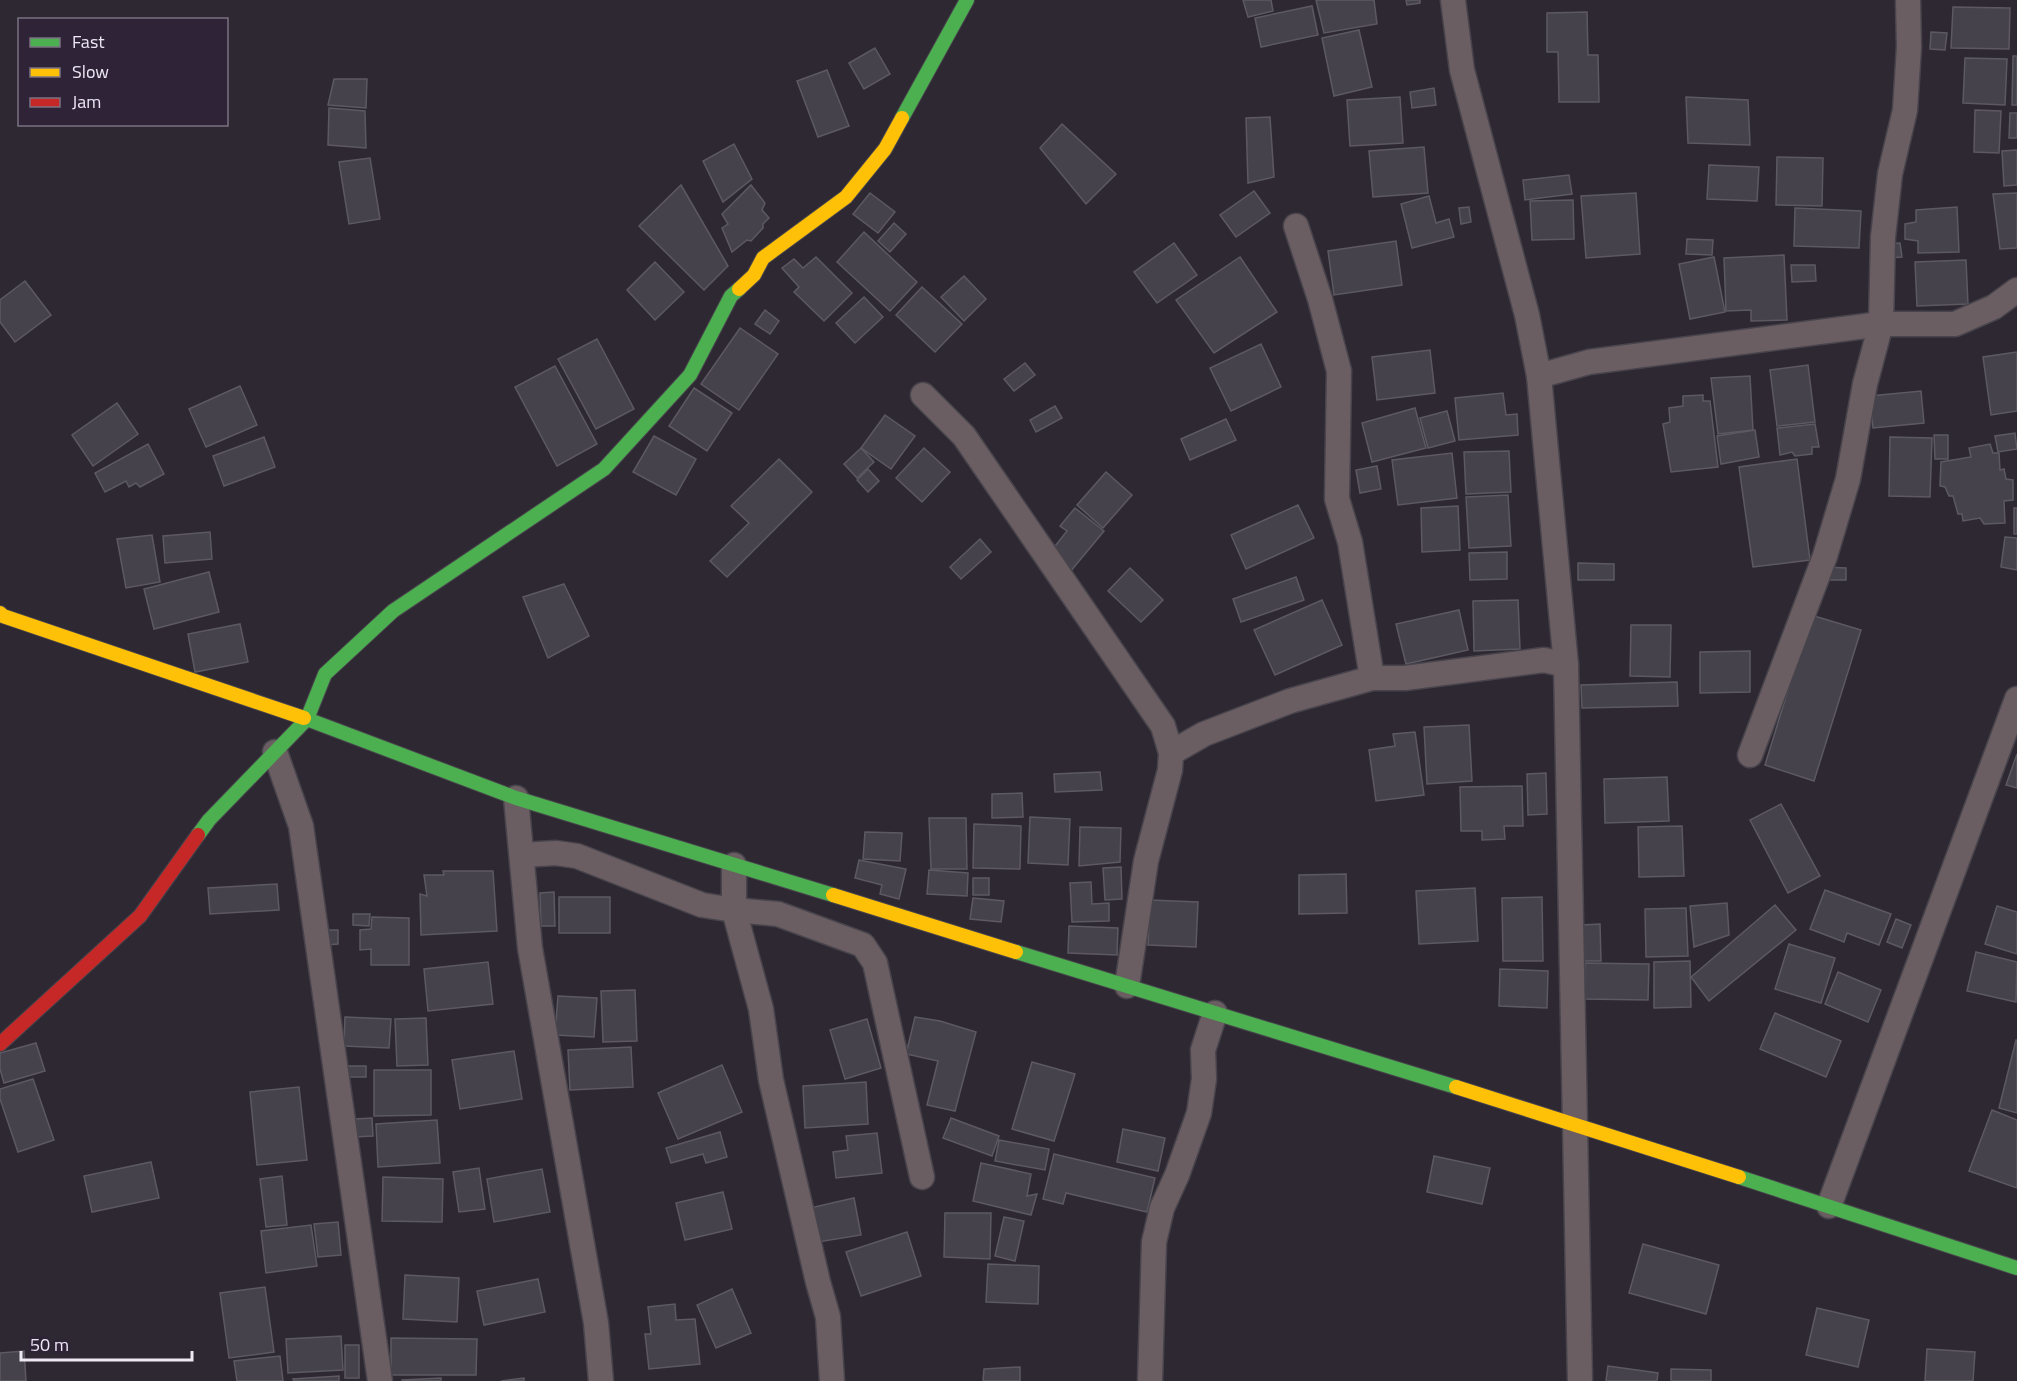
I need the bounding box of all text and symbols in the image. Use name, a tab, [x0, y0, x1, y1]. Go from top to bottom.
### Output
legend	[18, 18, 228, 126]
text: Fast	[72, 28, 105, 55]
text: Slow	[72, 58, 109, 85]
text: Jam	[72, 88, 101, 115]
scale bar	[21, 1324, 192, 1362]
text: 50 m	[30, 1331, 69, 1358]

